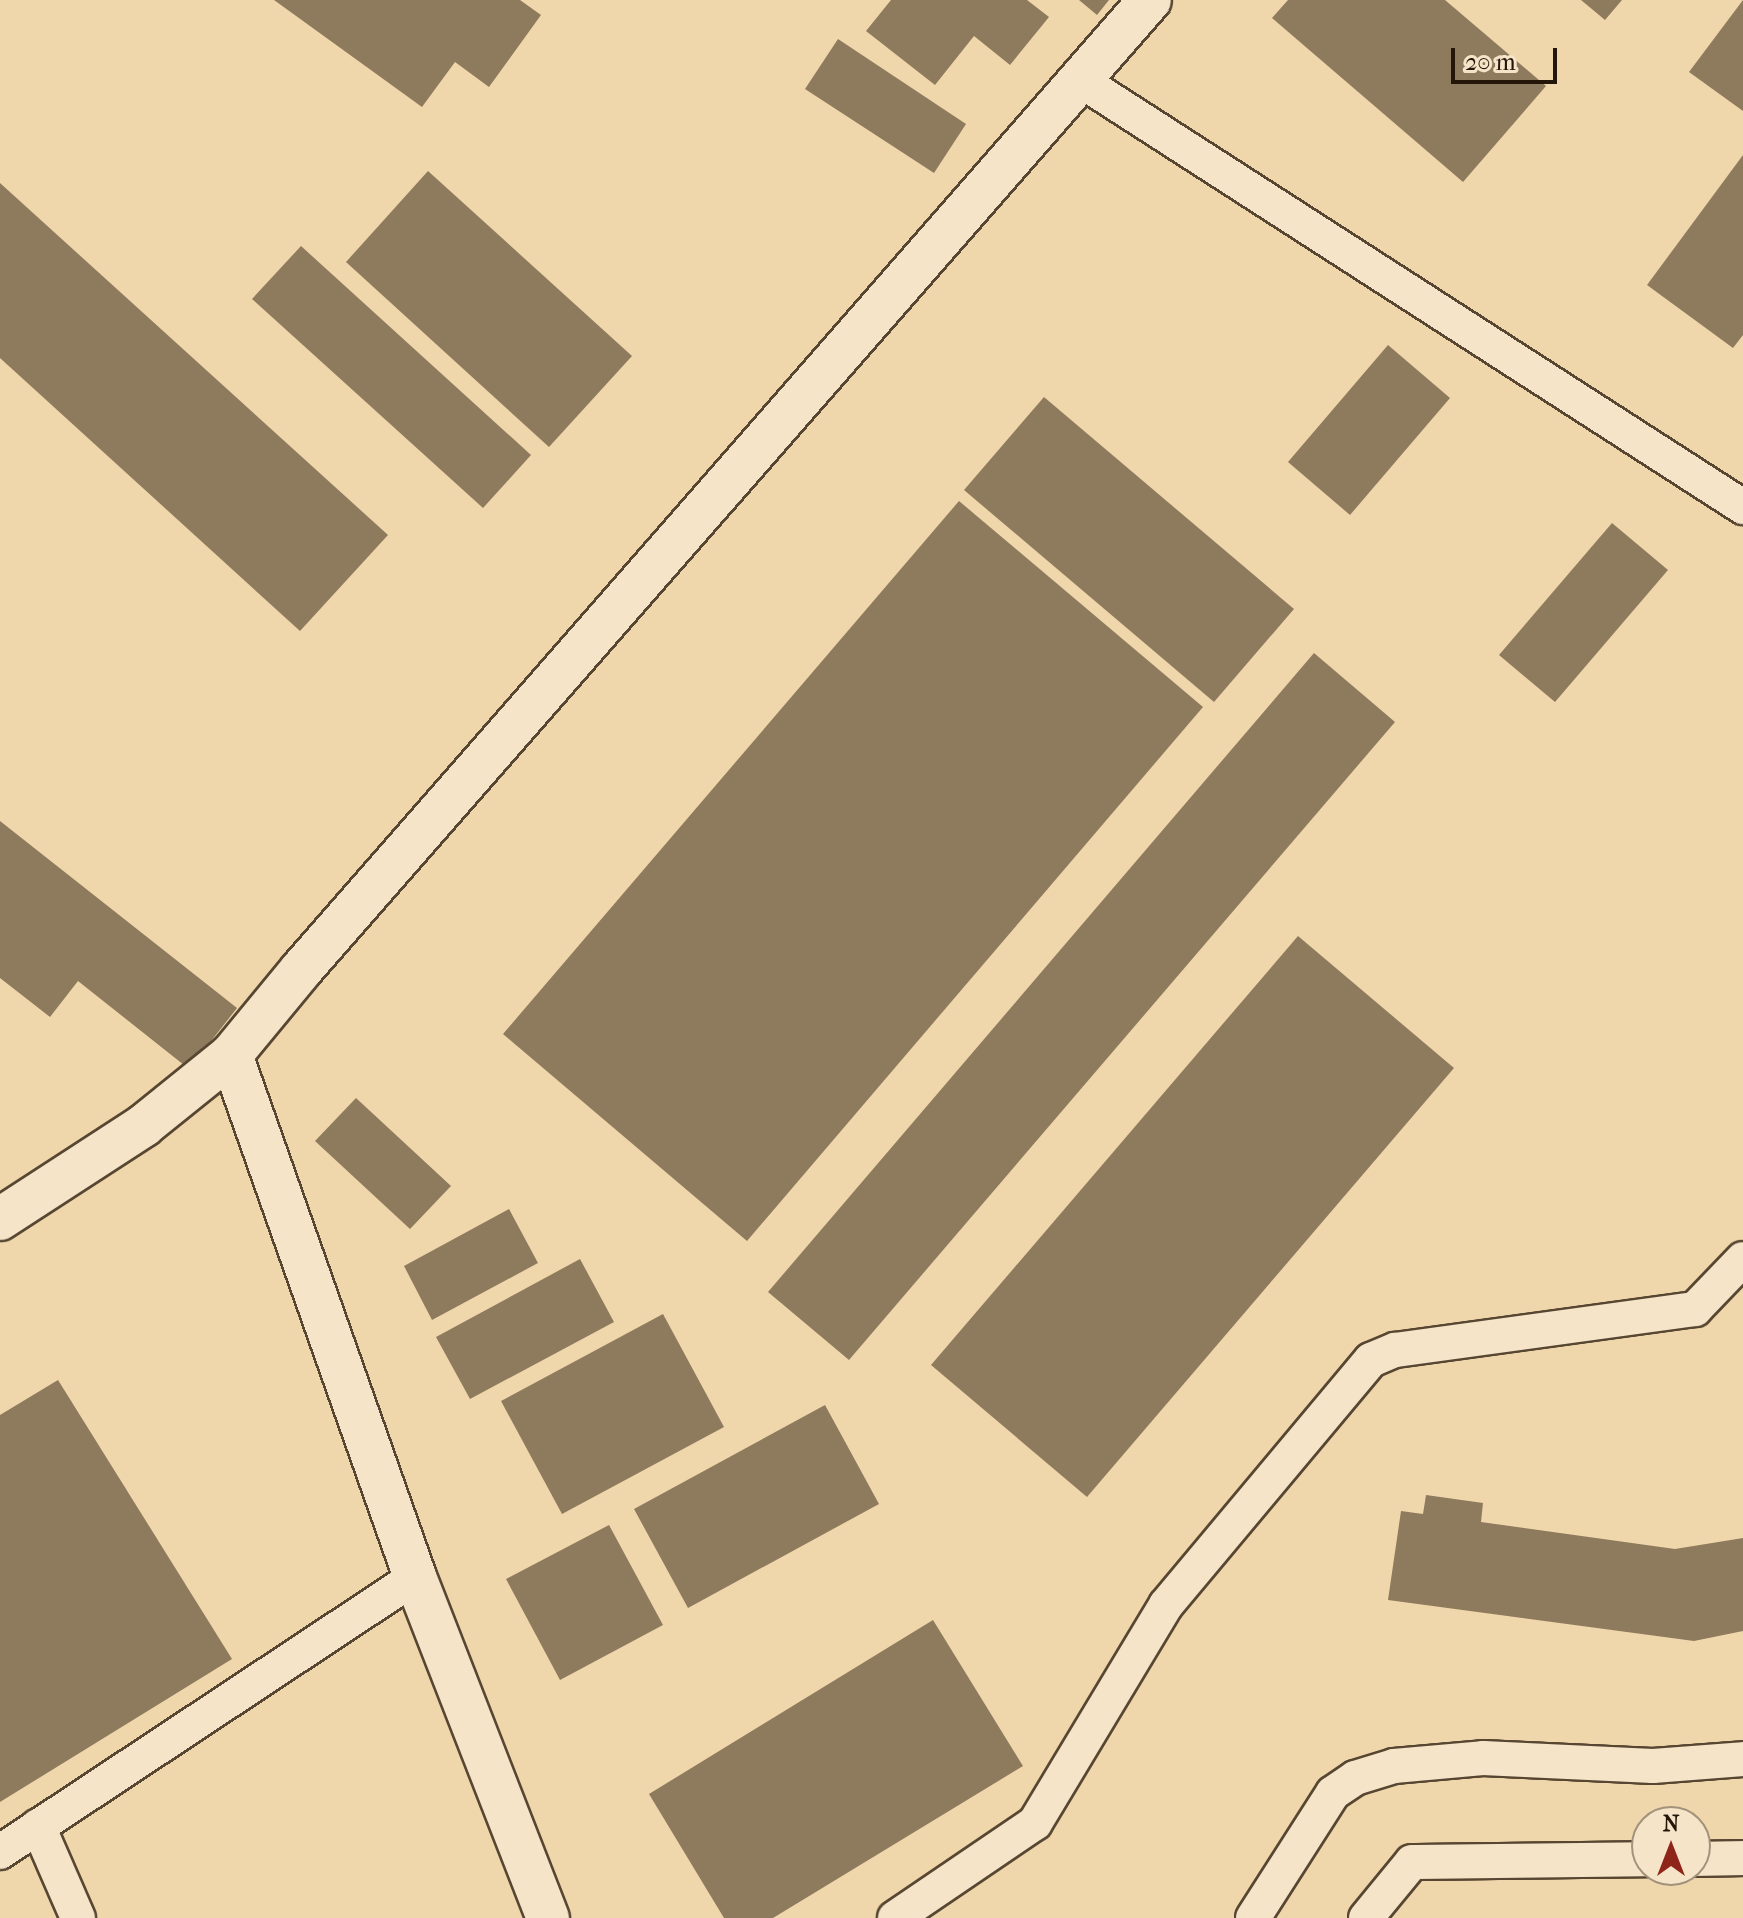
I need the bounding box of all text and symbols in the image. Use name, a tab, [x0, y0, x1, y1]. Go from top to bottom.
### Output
scale bar	[1455, 32, 1561, 82]
text: 20 m	[1465, 48, 1516, 76]
north arrow	[1631, 1806, 1711, 1886]
text: N	[1663, 1811, 1679, 1837]

